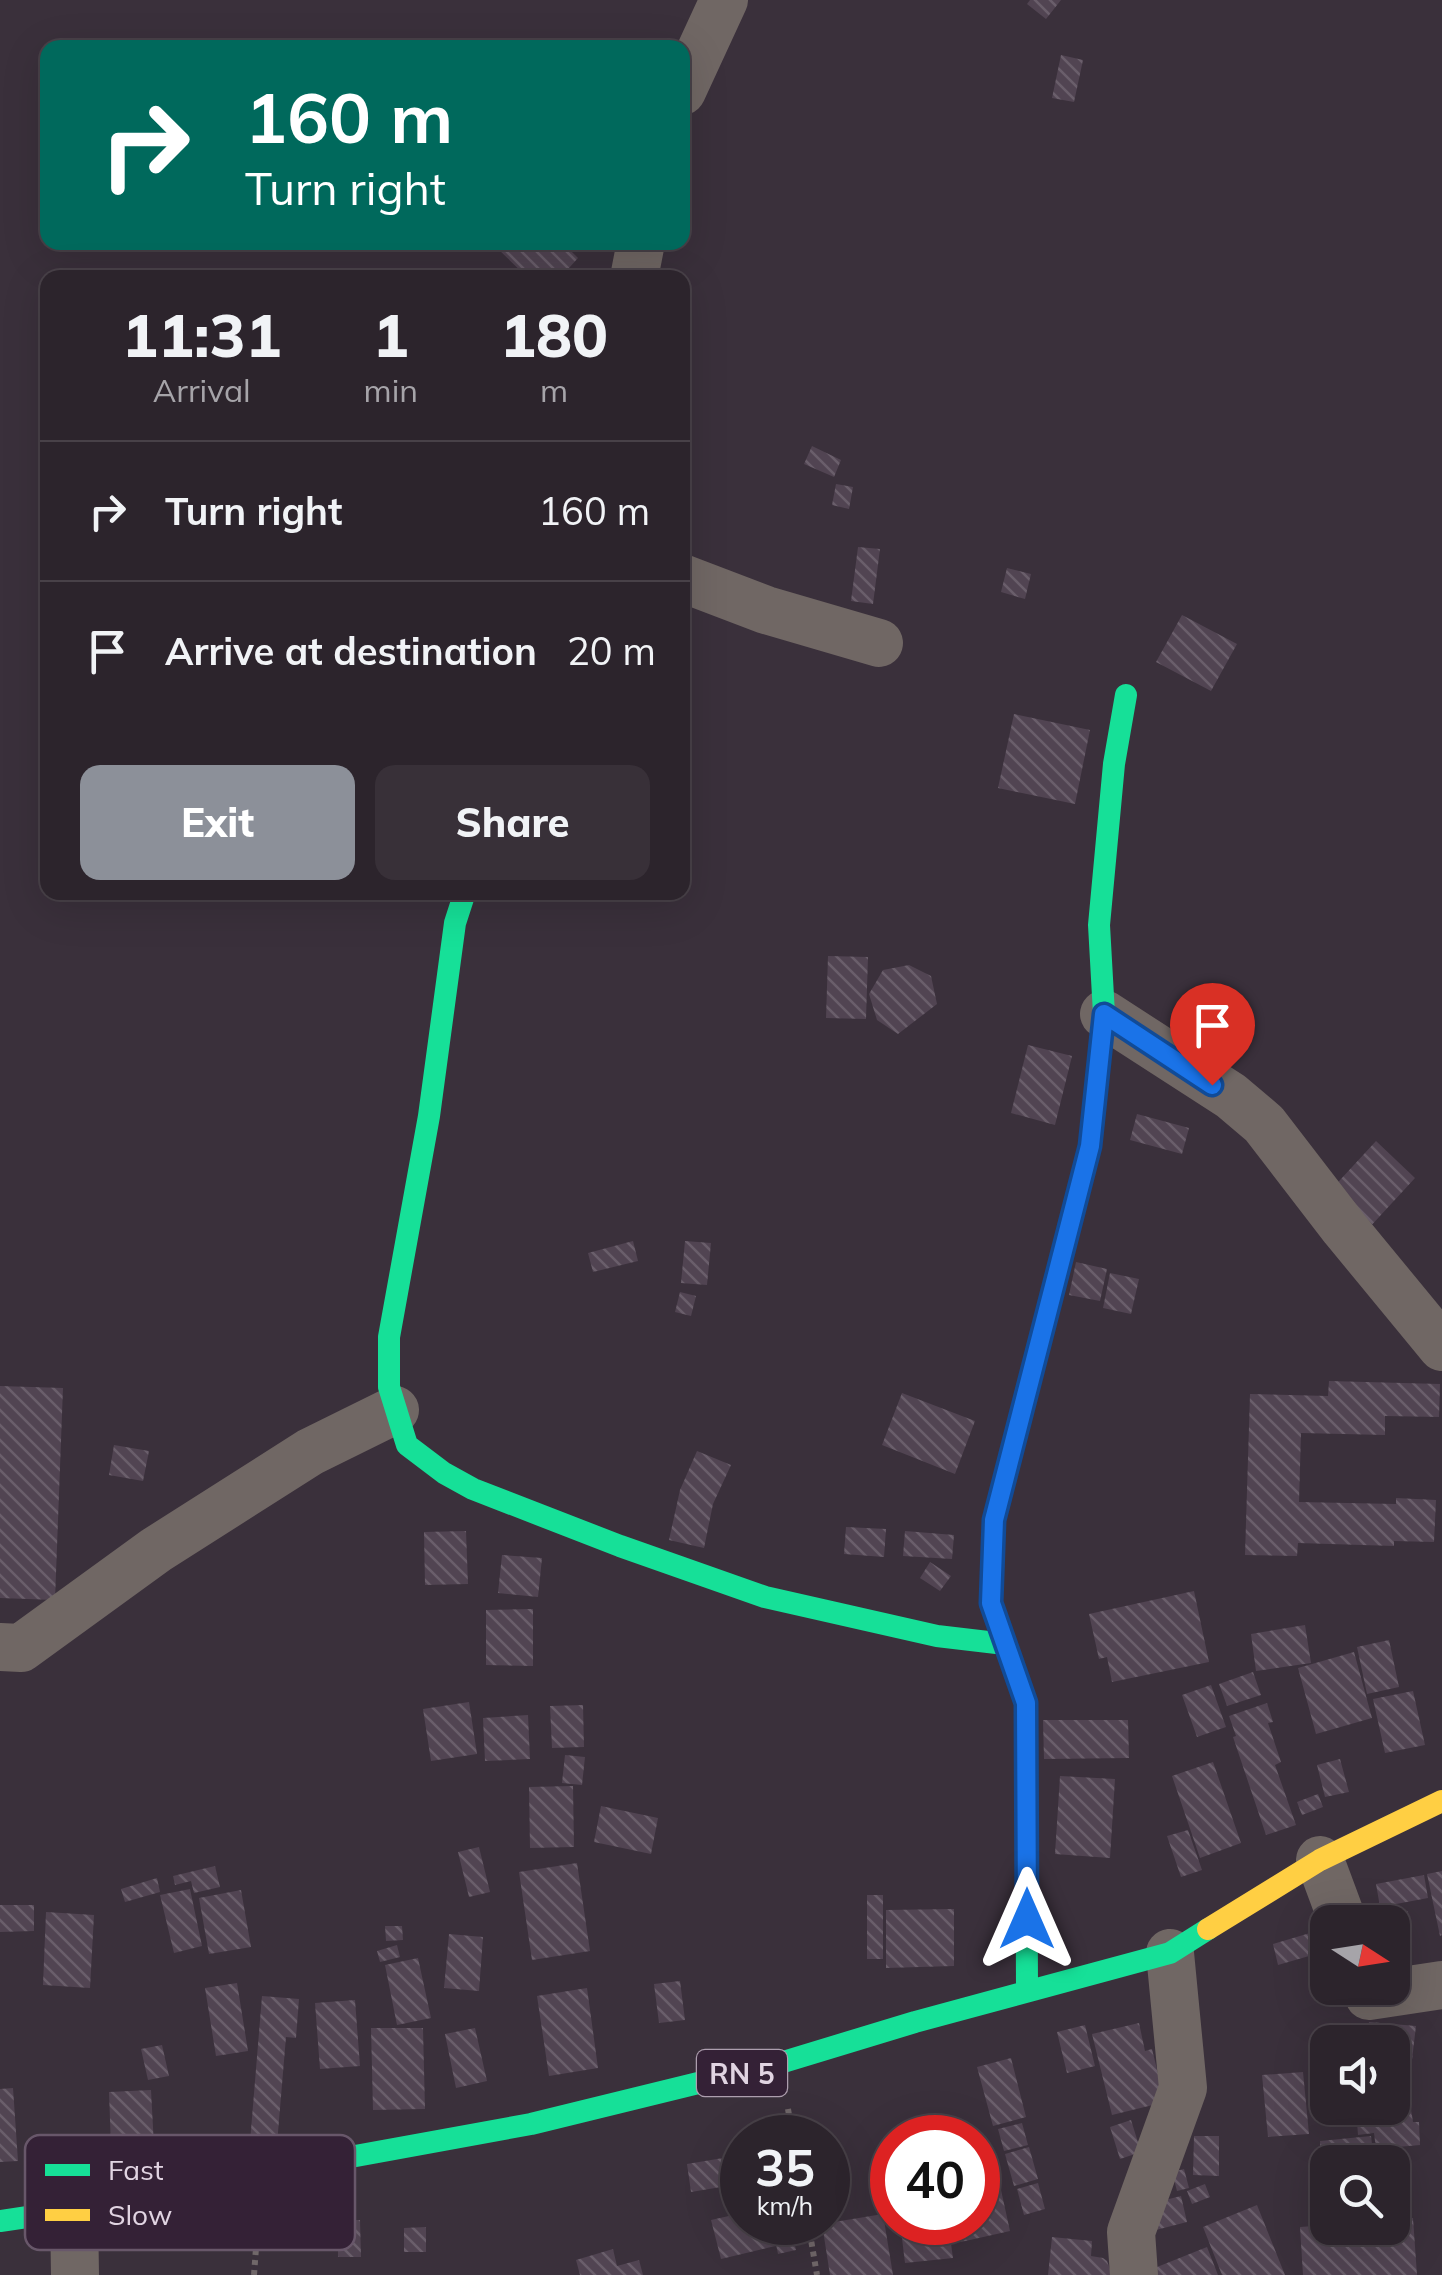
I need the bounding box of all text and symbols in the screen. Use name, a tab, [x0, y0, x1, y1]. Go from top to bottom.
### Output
text: 160 m	[245, 73, 453, 161]
icon: right	[80, 80, 210, 210]
text: Turn right	[245, 160, 446, 216]
text: 11:31	[122, 297, 282, 372]
text: 1	[373, 297, 409, 372]
text: 180	[500, 297, 608, 372]
text: Arrival	[153, 370, 251, 410]
text: min	[364, 370, 418, 410]
text: m	[540, 370, 568, 410]
icon: right	[80, 484, 135, 539]
text: Turn right	[165, 487, 342, 535]
text: 160 m	[538, 487, 650, 535]
icon: arrive	[80, 624, 135, 679]
text: Arrive at destination	[165, 627, 537, 675]
text: 20 m	[567, 627, 656, 675]
button: Exit	[80, 765, 355, 880]
button: Share	[375, 765, 650, 880]
pin	[1170, 983, 1255, 1086]
icon: arrive	[1185, 998, 1240, 1053]
position arrow	[975, 1867, 1079, 1971]
north arrow	[1310, 1905, 1410, 2005]
map controls	[1310, 1905, 1410, 2245]
button: sound	[1310, 2025, 1410, 2125]
road number: RN 5	[697, 2050, 787, 2096]
speed limit sign: 40	[870, 2115, 1000, 2245]
legend	[25, 2135, 355, 2250]
text: 35	[755, 2136, 815, 2199]
button: search	[1310, 2145, 1410, 2245]
text: Fast	[108, 2152, 164, 2187]
text: km/h	[757, 2190, 813, 2221]
text: Slow	[108, 2197, 172, 2232]

